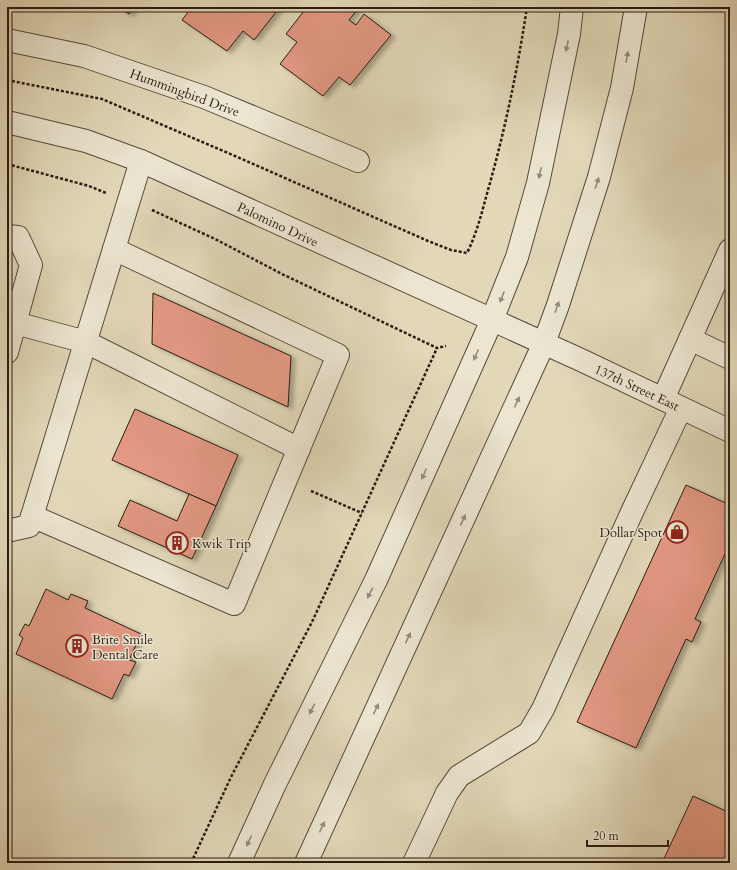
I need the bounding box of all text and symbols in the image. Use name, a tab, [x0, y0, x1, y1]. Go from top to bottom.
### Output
one-way arrow	[563, 39, 569, 52]
one-way arrow	[625, 51, 631, 63]
street label: Hummingbird Drive	[127, 65, 242, 121]
one-way arrow	[537, 167, 543, 179]
one-way arrow	[594, 177, 600, 189]
street label: Palomino Drive	[234, 198, 321, 252]
one-way arrow	[498, 291, 504, 303]
one-way arrow	[554, 300, 560, 312]
one-way arrow	[473, 350, 479, 362]
street label: 137th Street East	[591, 360, 682, 415]
one-way arrow	[514, 396, 520, 407]
one-way arrow	[420, 468, 427, 480]
one-way arrow	[459, 514, 466, 526]
shop icon: Dollar Spot	[664, 519, 690, 545]
place label: Dollar Spot	[599, 524, 662, 542]
building icon: Kwik Trip	[164, 530, 190, 556]
place label: Kwik Trip	[192, 535, 251, 553]
one-way arrow	[367, 587, 373, 598]
place label: Brite Smile Dental Care	[92, 631, 159, 664]
one-way arrow	[406, 632, 412, 644]
building icon: Brite Smile Dental Care	[64, 633, 90, 659]
one-way arrow	[309, 703, 315, 715]
one-way arrow	[373, 704, 379, 715]
one-way arrow	[319, 822, 325, 833]
scale bar	[587, 822, 668, 848]
text: 20 m	[593, 828, 620, 844]
one-way arrow	[246, 835, 252, 847]

